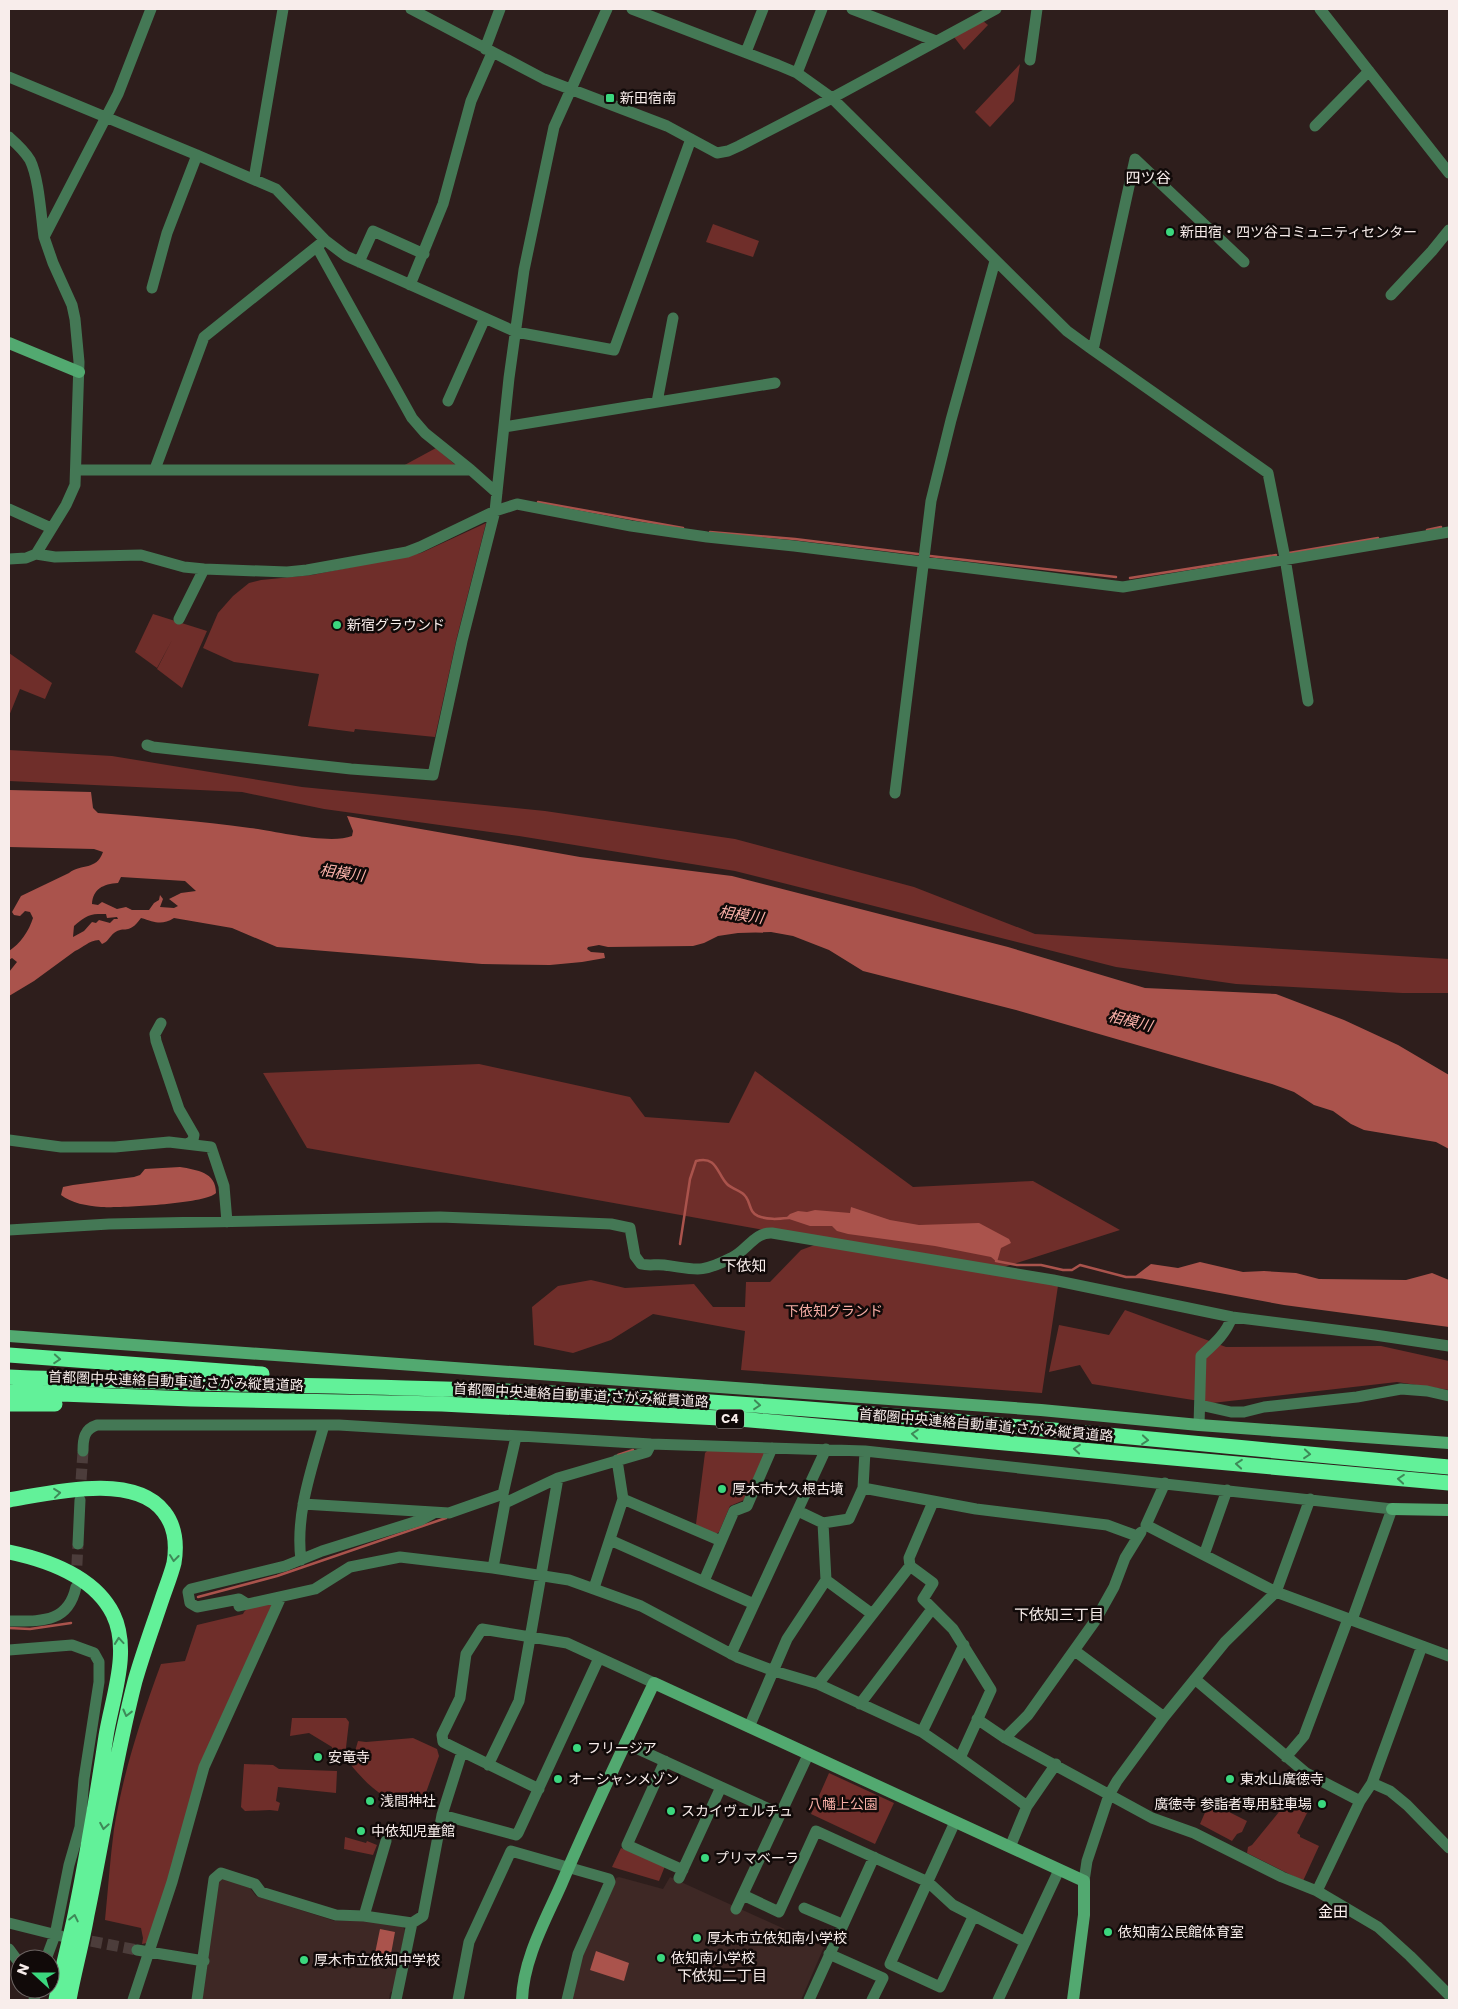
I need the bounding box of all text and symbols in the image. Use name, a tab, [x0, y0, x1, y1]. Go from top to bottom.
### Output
place label: 新田宿南	[620, 88, 676, 108]
marker: 新田宿南	[604, 92, 616, 104]
district label: 四ツ谷	[1125, 167, 1171, 188]
place label: 新田宿・四ツ谷コミュニティセンター	[1180, 222, 1417, 242]
marker: 新田宿・四ツ谷コミュニティセンター	[1164, 226, 1176, 238]
place label: 新宿グラウンド	[347, 615, 445, 635]
marker: 新宿グラウンド	[331, 619, 343, 631]
water label: 相模川	[318, 859, 368, 886]
water label: 相模川	[717, 901, 767, 929]
water label: 相模川	[1106, 1005, 1156, 1037]
district label: 下依知	[721, 1255, 767, 1276]
park label: 下依知グランド	[785, 1301, 883, 1321]
one-way arrow	[54, 1353, 62, 1364]
street label: 首都圏中央連絡自動車道;さがみ縦貫道路	[48, 1367, 304, 1395]
street label: 首都圏中央連絡自動車道;さがみ縦貫道路	[453, 1378, 709, 1412]
one-way arrow	[753, 1400, 761, 1411]
street label: 首都圏中央連絡自動車道;さがみ縦貫道路	[858, 1404, 1114, 1446]
road number: C4	[716, 1410, 744, 1428]
one-way arrow	[911, 1429, 919, 1440]
one-way arrow	[1142, 1434, 1150, 1445]
one-way arrow	[1073, 1444, 1081, 1455]
one-way arrow	[1303, 1448, 1311, 1459]
one-way arrow	[1235, 1459, 1243, 1470]
one-way arrow	[1396, 1473, 1404, 1484]
place label: 厚木市大久根古墳	[732, 1479, 844, 1499]
marker: 厚木市大久根古墳	[716, 1483, 728, 1495]
one-way arrow	[53, 1488, 61, 1499]
one-way arrow	[169, 1554, 179, 1562]
district label: 下依知三丁目	[1014, 1604, 1104, 1625]
one-way arrow	[114, 1637, 125, 1645]
one-way arrow	[122, 1709, 133, 1718]
place label: フリージア	[587, 1738, 657, 1758]
marker: フリージア	[571, 1742, 583, 1754]
place label: 安竜寺	[328, 1747, 370, 1767]
marker: 安竜寺	[312, 1751, 324, 1763]
place label: オーシャンメゾン	[568, 1769, 679, 1789]
place label: 東水山廣徳寺	[1240, 1769, 1324, 1789]
marker: オーシャンメゾン	[552, 1773, 564, 1785]
marker: 東水山廣徳寺	[1224, 1773, 1236, 1785]
place label: 浅間神社	[380, 1791, 436, 1811]
park label: 八幡上公園	[808, 1794, 878, 1814]
place label: 廣徳寺 参詣者専用駐車場	[1154, 1794, 1312, 1814]
marker: 浅間神社	[364, 1795, 376, 1807]
marker: 廣徳寺 参詣者専用駐車場	[1316, 1798, 1328, 1810]
place label: スカイヴェルチュ	[681, 1801, 793, 1821]
marker: スカイヴェルチュ	[665, 1805, 677, 1817]
one-way arrow	[99, 1821, 109, 1830]
place label: 中依知児童館	[371, 1821, 455, 1841]
marker: 中依知児童館	[355, 1825, 367, 1837]
place label: プリマベーラ	[715, 1848, 799, 1868]
marker: プリマベーラ	[699, 1852, 711, 1864]
district label: 金田	[1318, 1901, 1348, 1922]
one-way arrow	[68, 1914, 79, 1923]
place label: 依知南公民館体育室	[1117, 1922, 1244, 1942]
marker: 依知南公民館体育室	[1102, 1926, 1114, 1938]
place label: 厚木市立依知南小学校	[707, 1928, 847, 1948]
marker: 厚木市立依知南小学校	[691, 1932, 703, 1944]
place label: 依知南小学校	[670, 1948, 755, 1968]
north arrow	[10, 1949, 60, 1999]
place label: 厚木市立依知中学校	[314, 1950, 440, 1970]
marker: 依知南小学校	[655, 1952, 667, 1964]
marker: 厚木市立依知中学校	[298, 1954, 310, 1966]
text: N	[12, 1961, 34, 1978]
district label: 下依知二丁目	[677, 1965, 767, 1986]

